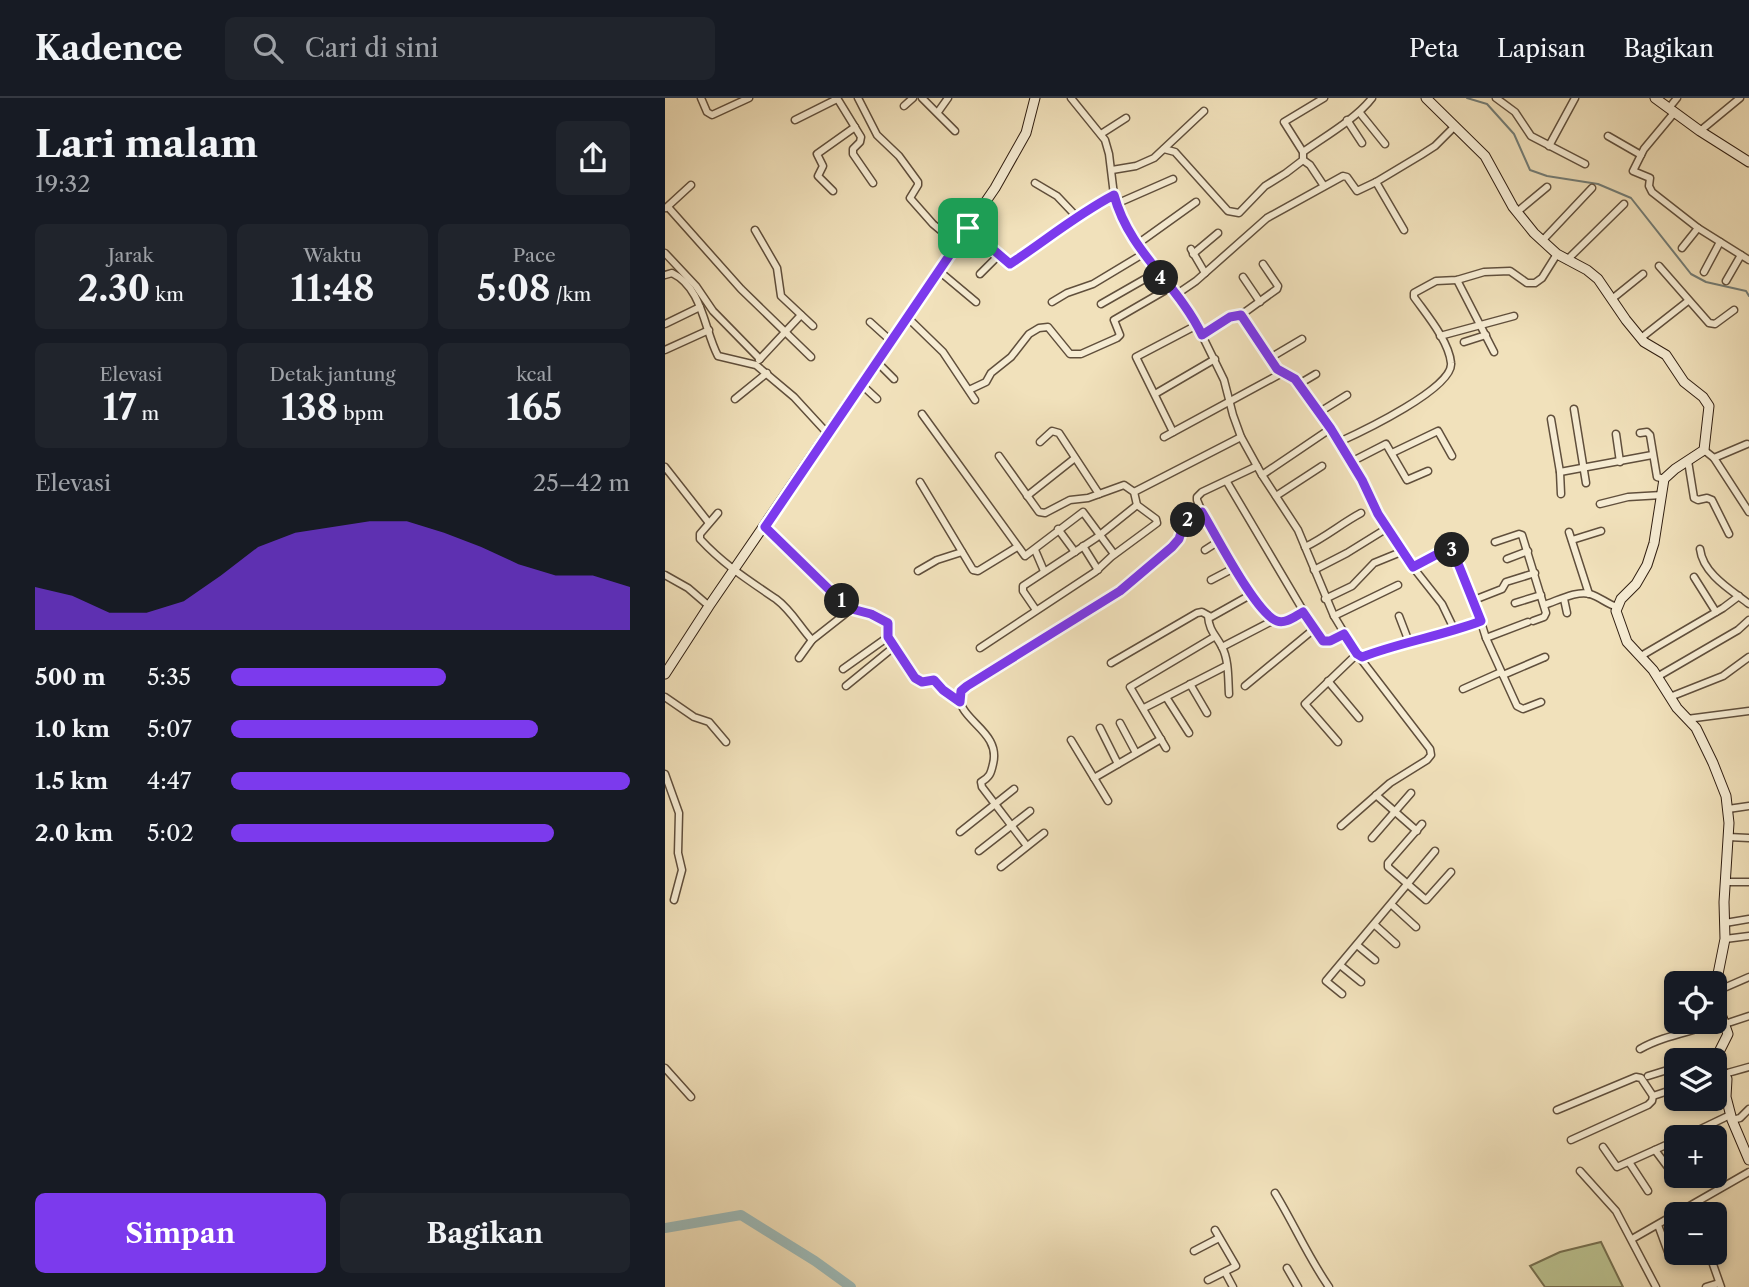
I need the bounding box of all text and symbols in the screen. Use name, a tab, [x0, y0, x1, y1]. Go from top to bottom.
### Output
search box	[225, 17, 715, 80]
text: Kadence	[35, 28, 183, 69]
icon: search	[249, 29, 287, 67]
text: Cari di sini	[305, 32, 438, 64]
text: Peta	[1409, 34, 1459, 63]
text: Lapisan	[1497, 34, 1586, 63]
text: Bagikan	[1624, 34, 1714, 63]
text: Lari malam	[35, 120, 258, 167]
button: share	[556, 121, 630, 195]
text: 19:32	[35, 170, 91, 198]
pin	[938, 198, 998, 258]
icon: arrive	[949, 209, 987, 247]
text: Jarak	[108, 244, 154, 267]
text: Waktu	[303, 244, 362, 267]
text: Pace	[513, 244, 556, 267]
pin: 4	[1143, 260, 1179, 296]
text: 4	[1155, 266, 1166, 289]
text: 2.30	[78, 267, 150, 310]
text: 11:48	[290, 267, 375, 310]
text: 5:08	[477, 267, 551, 310]
text: km	[150, 283, 184, 306]
text: /km	[551, 283, 591, 306]
text: Elevasi	[99, 363, 162, 386]
text: Detak jantung	[269, 363, 396, 386]
text: kcal	[516, 363, 552, 386]
text: 17	[102, 386, 136, 429]
text: 138	[281, 386, 338, 429]
text: 165	[506, 386, 562, 429]
text: m	[136, 402, 159, 425]
text: bpm	[338, 402, 384, 425]
text: Elevasi	[35, 469, 111, 497]
text: 25–42 m	[533, 469, 630, 497]
pin: 2	[1170, 502, 1205, 538]
text: 2	[1182, 508, 1193, 531]
pin: 3	[1435, 532, 1469, 568]
text: 3	[1446, 538, 1457, 561]
pin: 1	[825, 584, 859, 618]
text: 1	[837, 589, 846, 612]
text: 500 m	[35, 663, 106, 691]
text: 5:35	[147, 663, 191, 691]
text: 1.0 km	[35, 715, 110, 743]
text: 5:07	[147, 715, 192, 743]
text: 1.5 km	[35, 767, 108, 795]
text: 4:47	[147, 767, 191, 795]
text: 2.0 km	[35, 819, 113, 847]
text: 5:02	[147, 819, 194, 847]
map controls	[1664, 971, 1727, 1265]
button: locate	[1664, 971, 1727, 1034]
button: layers	[1664, 1048, 1727, 1111]
button: +	[1664, 1125, 1727, 1188]
button: Simpan	[35, 1193, 326, 1273]
button: Bagikan	[340, 1193, 630, 1273]
button: −	[1664, 1202, 1727, 1265]

